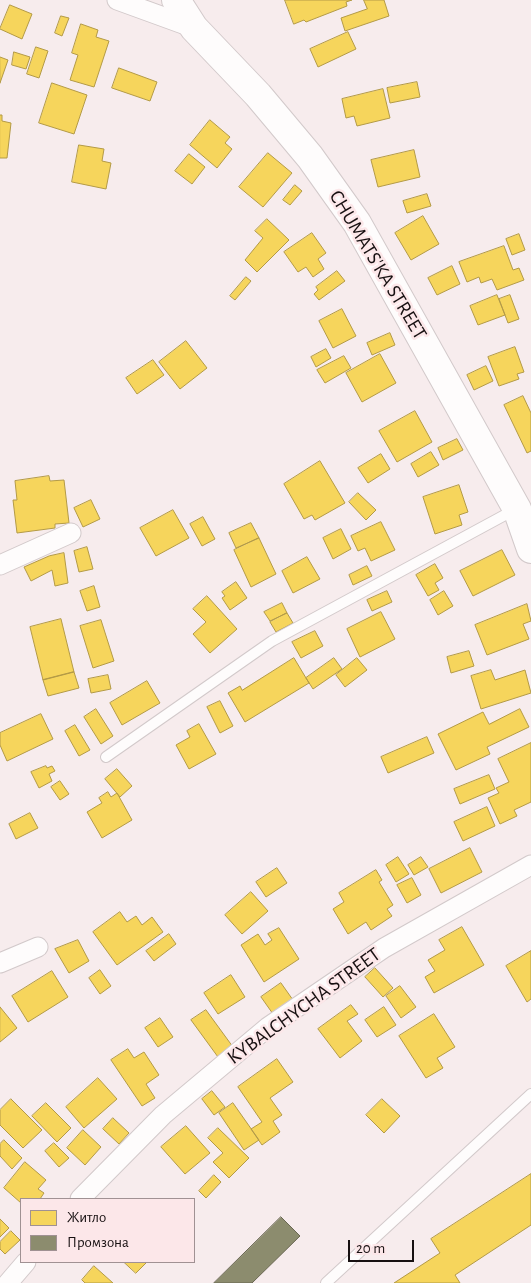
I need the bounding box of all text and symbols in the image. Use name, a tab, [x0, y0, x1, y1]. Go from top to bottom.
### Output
street label: CHUMATS'KA STREET	[324, 186, 432, 344]
street label: KYBALCHYCHA STREET	[223, 942, 385, 1070]
legend	[20, 1198, 195, 1263]
text: Житло	[67, 1210, 106, 1225]
scale bar	[351, 1230, 417, 1262]
text: Промзона	[67, 1235, 129, 1250]
text: 20 m	[356, 1241, 385, 1256]

